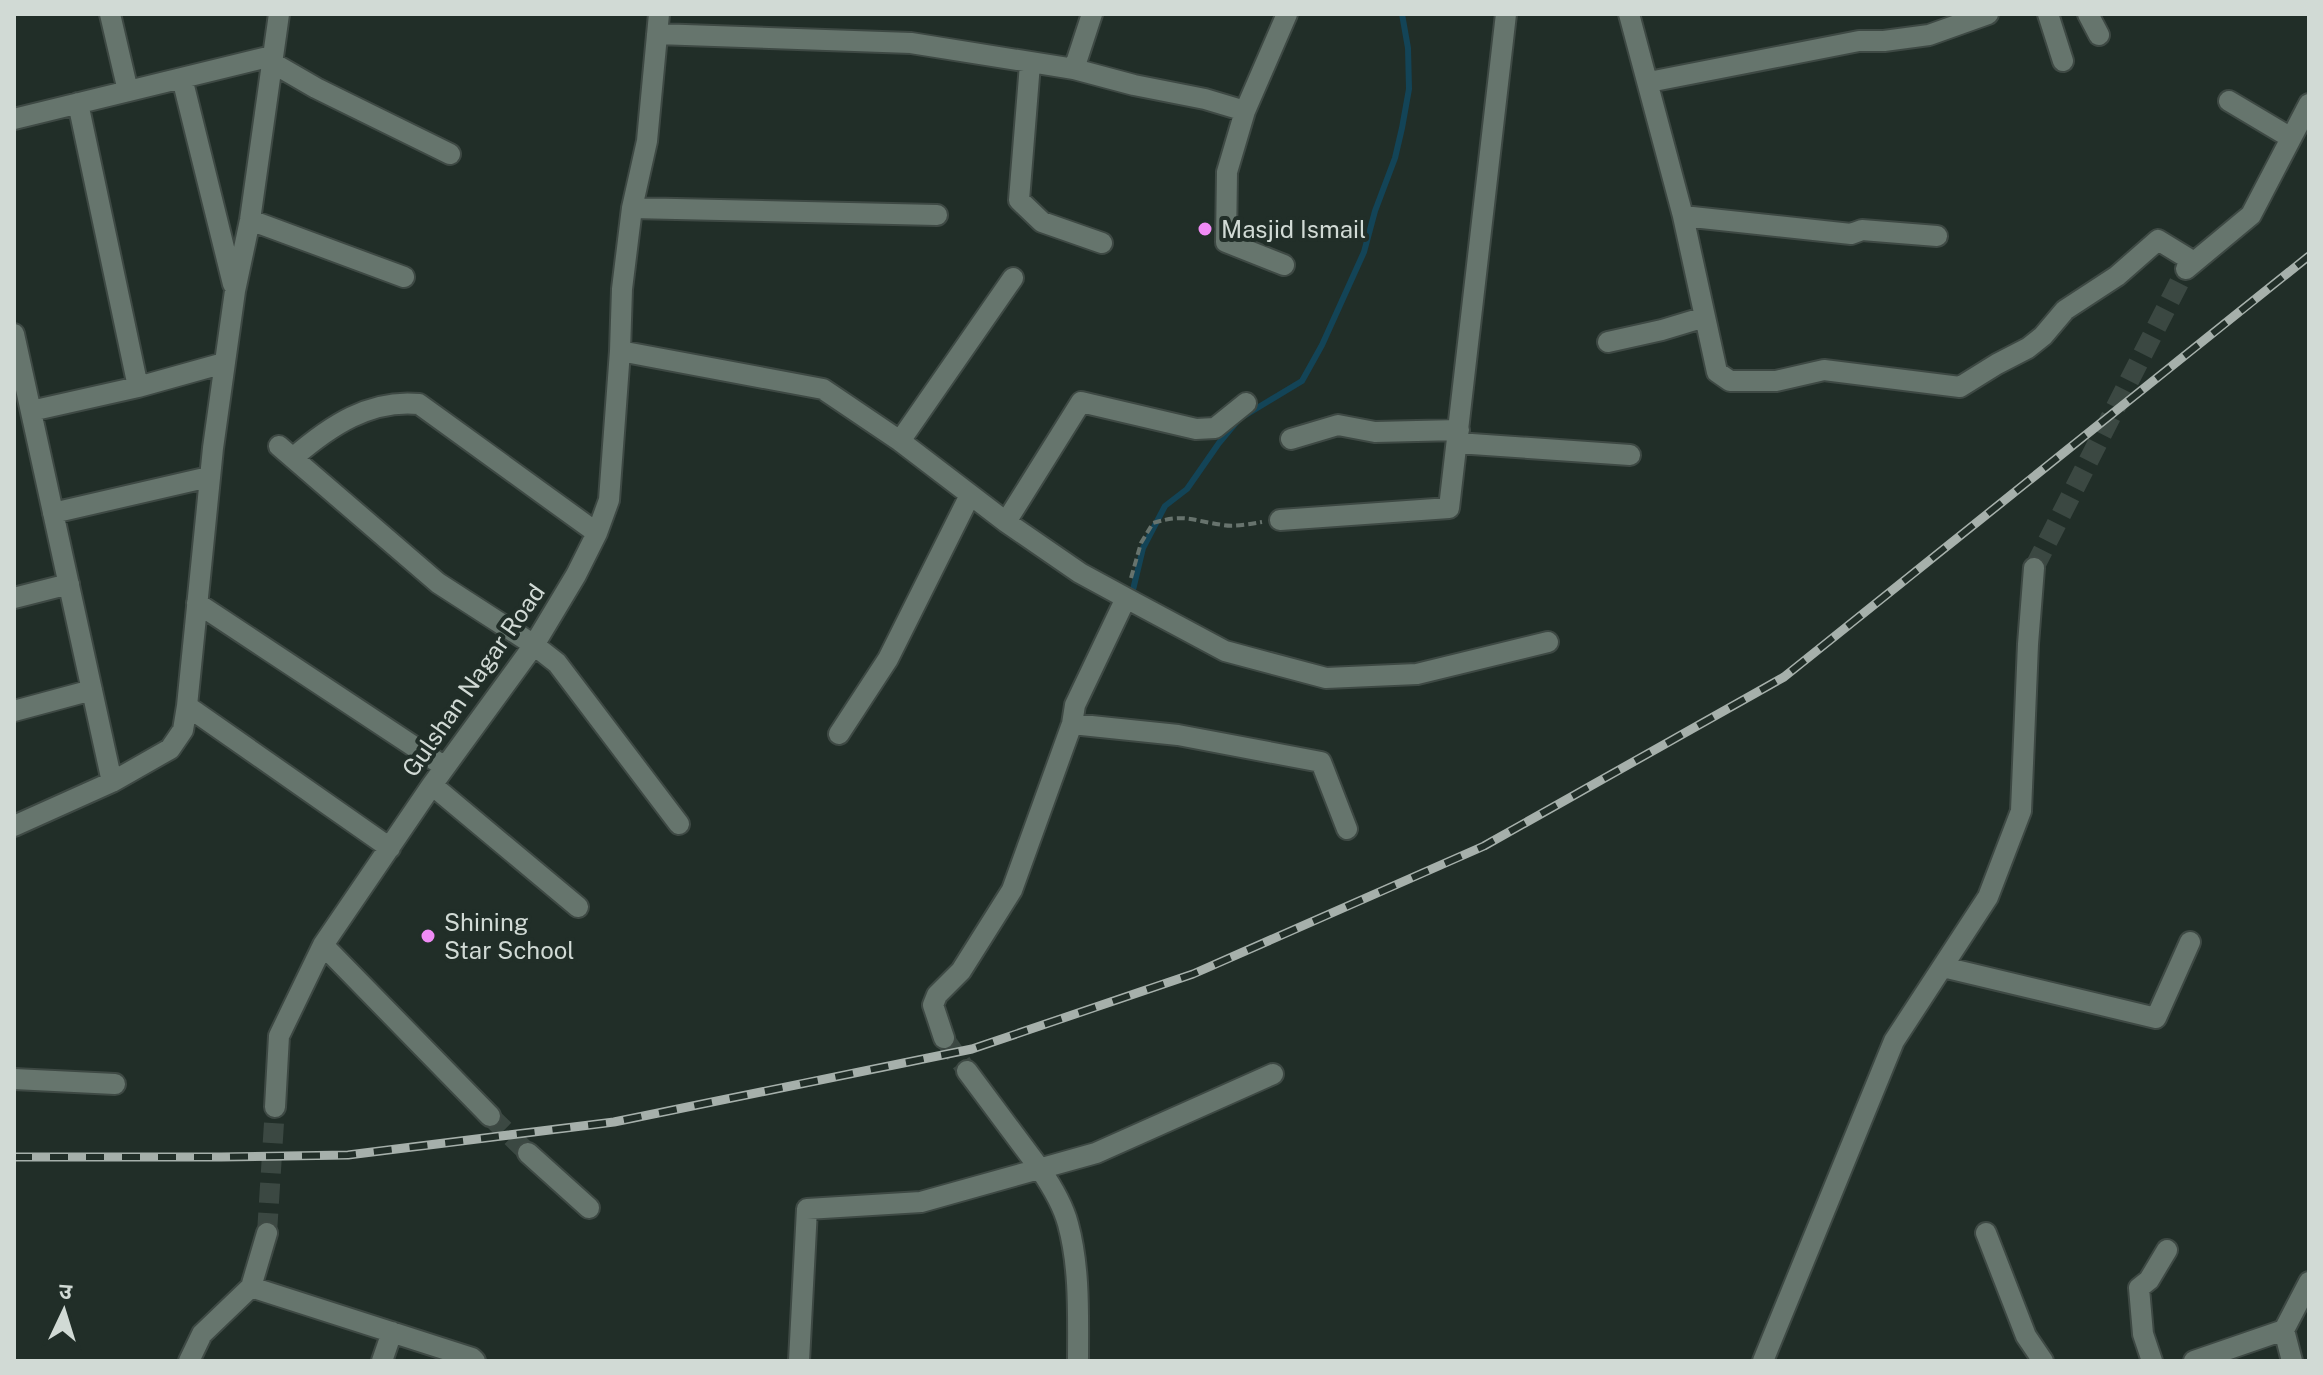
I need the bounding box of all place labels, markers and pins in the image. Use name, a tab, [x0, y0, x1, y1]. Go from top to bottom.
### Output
place label: Masjid Ismail	[1221, 215, 1366, 243]
marker: Masjid Ismail	[1196, 220, 1214, 238]
place label: Shining Star School	[444, 908, 575, 964]
marker: Shining Star School	[419, 927, 437, 945]

